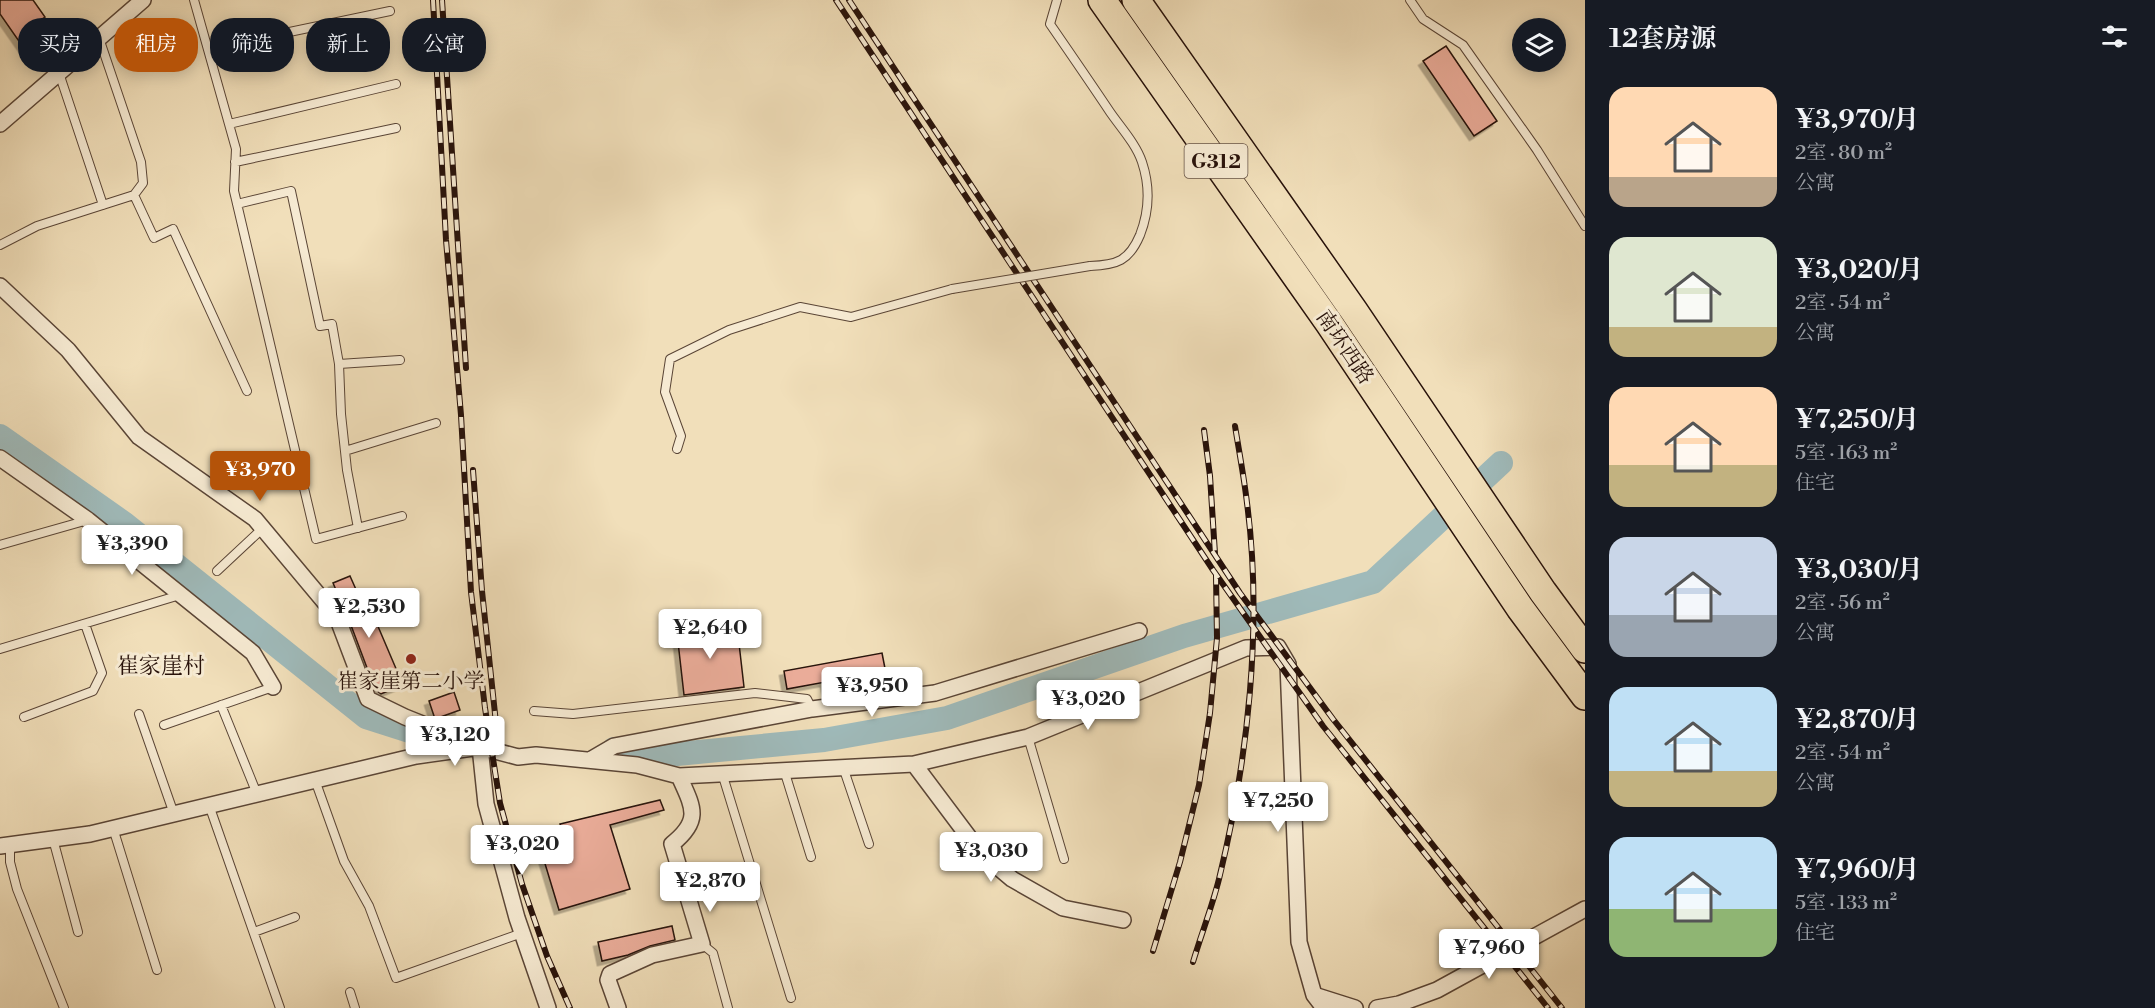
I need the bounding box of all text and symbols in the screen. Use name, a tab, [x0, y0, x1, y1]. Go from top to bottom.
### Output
chip: 买房	[18, 18, 102, 72]
chip: 租房	[114, 18, 198, 72]
chip: 筛选	[210, 18, 294, 72]
chip: 新上	[306, 18, 390, 72]
chip: 公寓	[402, 18, 486, 72]
map controls	[1512, 18, 1566, 72]
button: layers	[1512, 18, 1566, 72]
icon: filters	[2098, 20, 2131, 53]
text: 12套房源	[1609, 23, 1716, 55]
text: ¥3,970/月	[1795, 104, 1919, 136]
icon: home	[1657, 111, 1729, 183]
text: 2室 · 80 m²	[1795, 141, 1892, 166]
road number: G312	[1184, 144, 1248, 178]
text: 公寓	[1795, 171, 1835, 196]
text: ¥3,020/月	[1795, 254, 1923, 286]
icon: home	[1657, 261, 1729, 333]
text: 2室 · 54 m²	[1795, 291, 1890, 316]
street label: 南环西路	[1310, 305, 1378, 390]
text: 公寓	[1795, 321, 1835, 346]
text: ¥7,250/月	[1795, 404, 1919, 436]
icon: home	[1657, 411, 1729, 483]
text: 5室 · 163 m²	[1795, 441, 1897, 466]
pin: ¥3,970	[211, 451, 309, 502]
text: ¥3,970	[224, 458, 296, 483]
text: 住宅	[1795, 471, 1835, 496]
pin: ¥3,390	[83, 525, 181, 576]
text: ¥3,390	[96, 532, 168, 557]
text: ¥3,030/月	[1795, 554, 1923, 586]
icon: home	[1657, 561, 1729, 633]
pin: ¥2,530	[320, 588, 418, 639]
text: 2室 · 56 m²	[1795, 591, 1890, 616]
text: ¥2,530	[333, 595, 405, 620]
pin: ¥2,640	[661, 609, 759, 660]
text: ¥2,640	[673, 616, 747, 641]
text: 公寓	[1795, 621, 1835, 646]
marker: 崔家崖第二小学	[404, 652, 418, 666]
district label: 崔家崖村	[117, 653, 205, 680]
pin: ¥3,950	[823, 667, 921, 718]
place label: 崔家崖第二小学	[338, 669, 485, 695]
text: ¥3,950	[835, 674, 909, 699]
pin: ¥3,020	[1039, 680, 1137, 731]
text: ¥3,020	[1051, 687, 1125, 712]
text: ¥2,870/月	[1795, 704, 1920, 736]
icon: home	[1657, 711, 1729, 783]
pin: ¥3,120	[406, 716, 504, 767]
text: ¥3,120	[420, 723, 490, 748]
text: 2室 · 54 m²	[1795, 741, 1890, 766]
text: 公寓	[1795, 771, 1835, 796]
pin: ¥7,250	[1229, 782, 1327, 833]
text: ¥7,250	[1242, 789, 1314, 814]
pin: ¥3,020	[473, 825, 571, 876]
text: ¥3,020	[485, 832, 559, 857]
pin: ¥3,030	[942, 832, 1040, 883]
text: ¥3,030	[954, 839, 1028, 864]
text: ¥7,960/月	[1795, 854, 1920, 886]
icon: home	[1657, 861, 1729, 933]
pin: ¥2,870	[661, 862, 759, 913]
text: ¥2,870	[674, 869, 746, 894]
text: 5室 · 133 m²	[1795, 891, 1897, 916]
text: 住宅	[1795, 921, 1835, 946]
pin: ¥7,960	[1440, 929, 1538, 980]
text: ¥7,960	[1453, 936, 1525, 961]

